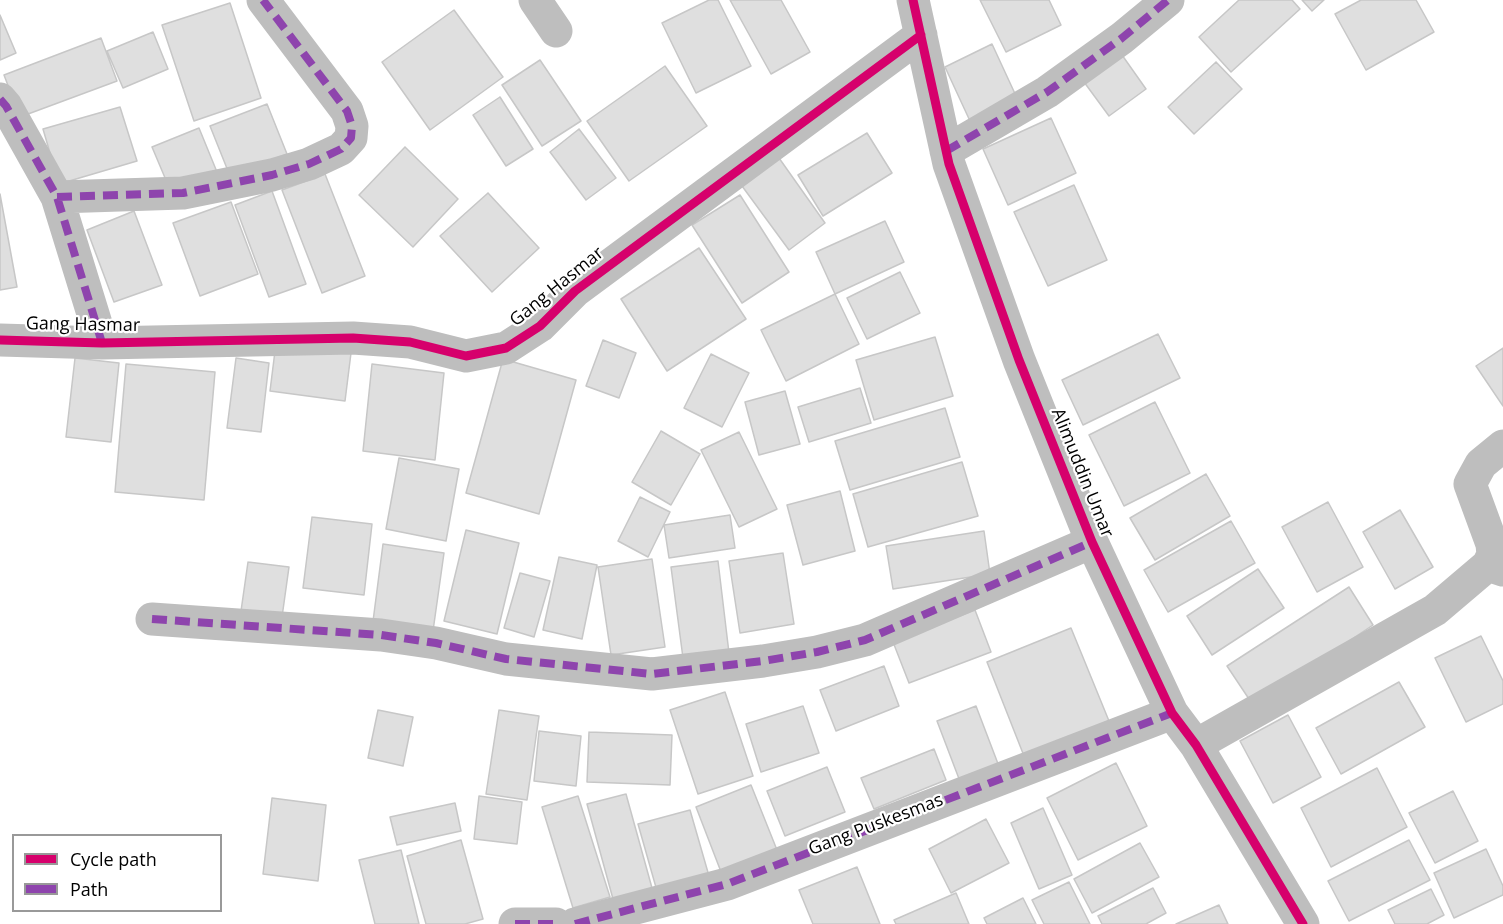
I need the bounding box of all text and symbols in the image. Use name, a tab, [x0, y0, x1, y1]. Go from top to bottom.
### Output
street label: Gang Hasmar	[506, 243, 608, 331]
street label: Gang Hasmar	[26, 313, 140, 337]
street label: Alimuddin Umar	[1046, 405, 1118, 541]
street label: Gang Puskesmas	[806, 789, 946, 861]
legend	[12, 834, 222, 912]
text: Cycle path	[70, 847, 157, 871]
text: Path	[70, 877, 108, 901]

